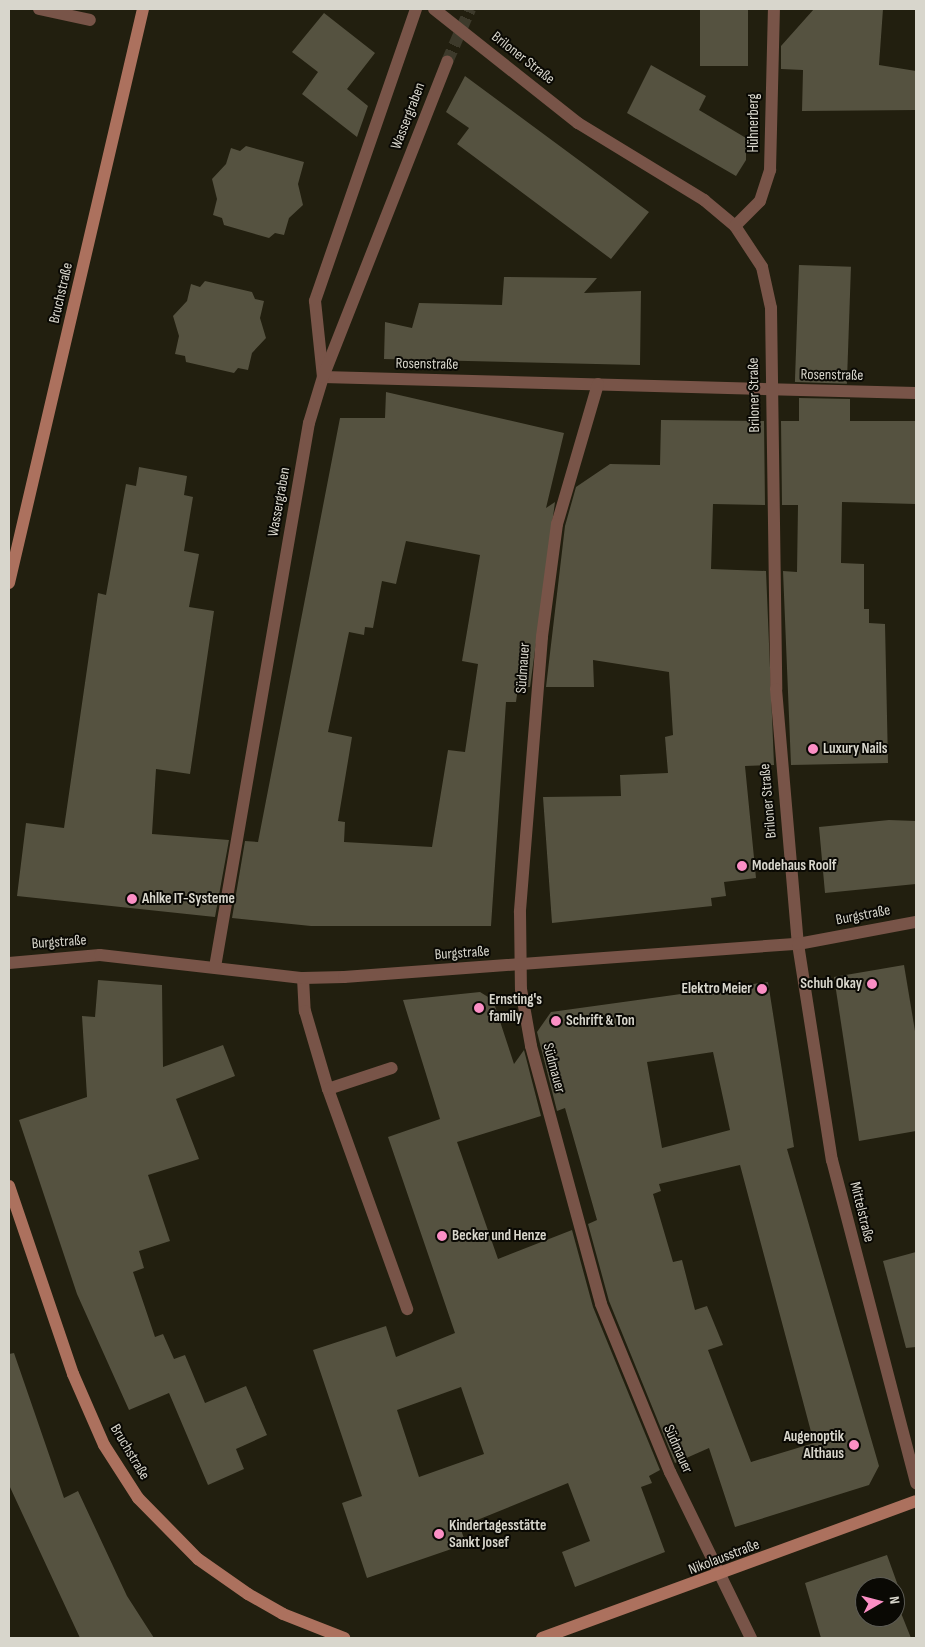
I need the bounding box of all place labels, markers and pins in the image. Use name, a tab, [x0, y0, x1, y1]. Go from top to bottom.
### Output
place label: Luxury Nails	[823, 740, 888, 758]
marker: Luxury Nails	[807, 743, 819, 755]
place label: Modehaus Roolf	[752, 857, 836, 875]
marker: Modehaus Roolf	[736, 860, 748, 872]
place label: Ahlke IT-Systeme	[142, 890, 235, 908]
marker: Ahlke IT-Systeme	[126, 893, 138, 905]
place label: Schuh Okay	[800, 975, 862, 993]
marker: Schuh Okay	[866, 978, 878, 990]
place label: Elektro Meier	[681, 980, 752, 998]
marker: Elektro Meier	[756, 983, 768, 995]
place label: Ernsting's family	[489, 990, 542, 1025]
marker: Ernsting's family	[473, 1002, 485, 1014]
place label: Schrift & Ton	[566, 1012, 635, 1030]
marker: Schrift & Ton	[550, 1015, 562, 1027]
place label: Becker und Henze	[452, 1227, 546, 1245]
marker: Becker und Henze	[436, 1230, 448, 1242]
place label: Augenoptik Althaus	[784, 1427, 844, 1462]
marker: Augenoptik Althaus	[848, 1439, 860, 1451]
place label: Kindertagesstätte Sankt Josef	[449, 1516, 546, 1551]
marker: Kindertagesstätte Sankt Josef	[433, 1528, 445, 1540]

